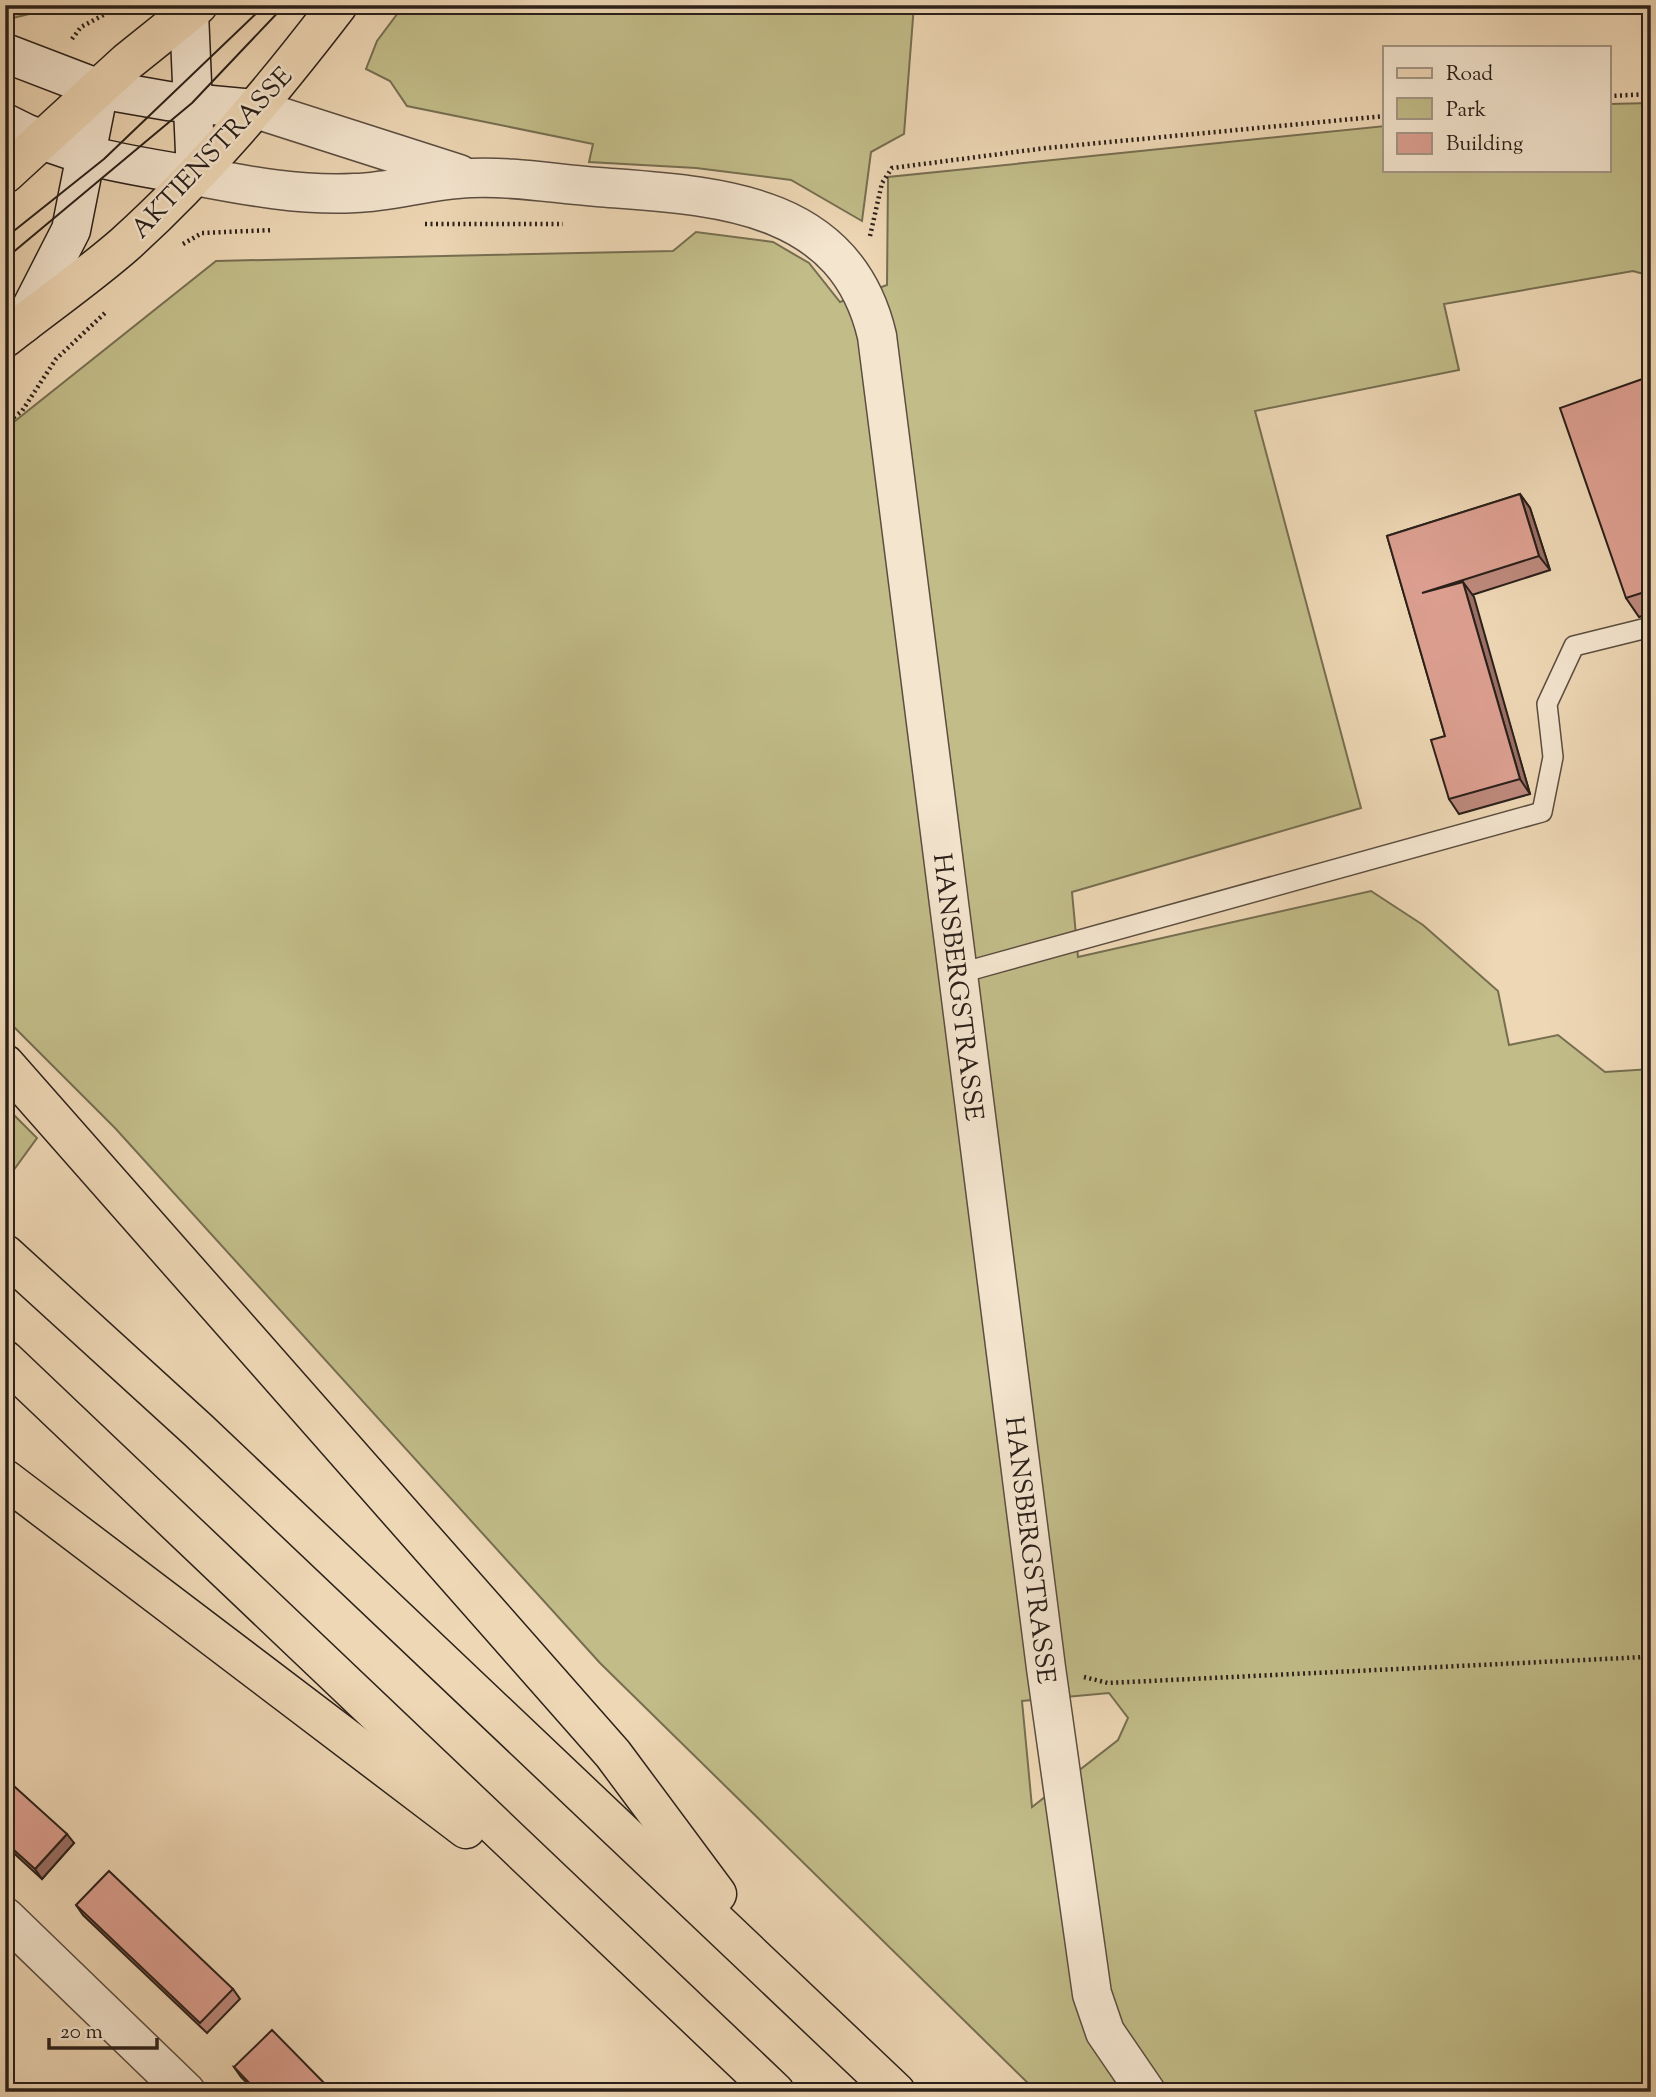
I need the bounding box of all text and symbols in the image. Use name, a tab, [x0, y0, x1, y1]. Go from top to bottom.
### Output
legend	[1383, 46, 1610, 172]
street label: AKTIENSTRASSE	[123, 60, 302, 248]
text: Road	[1446, 60, 1493, 90]
text: Park	[1446, 96, 1487, 126]
text: Building	[1446, 130, 1523, 160]
street label: HANSBERGSTRASSE	[922, 852, 991, 1123]
street label: HANSBERGSTRASSE	[994, 1415, 1063, 1686]
scale bar	[49, 2006, 158, 2050]
text: 20 m	[60, 2018, 103, 2048]

